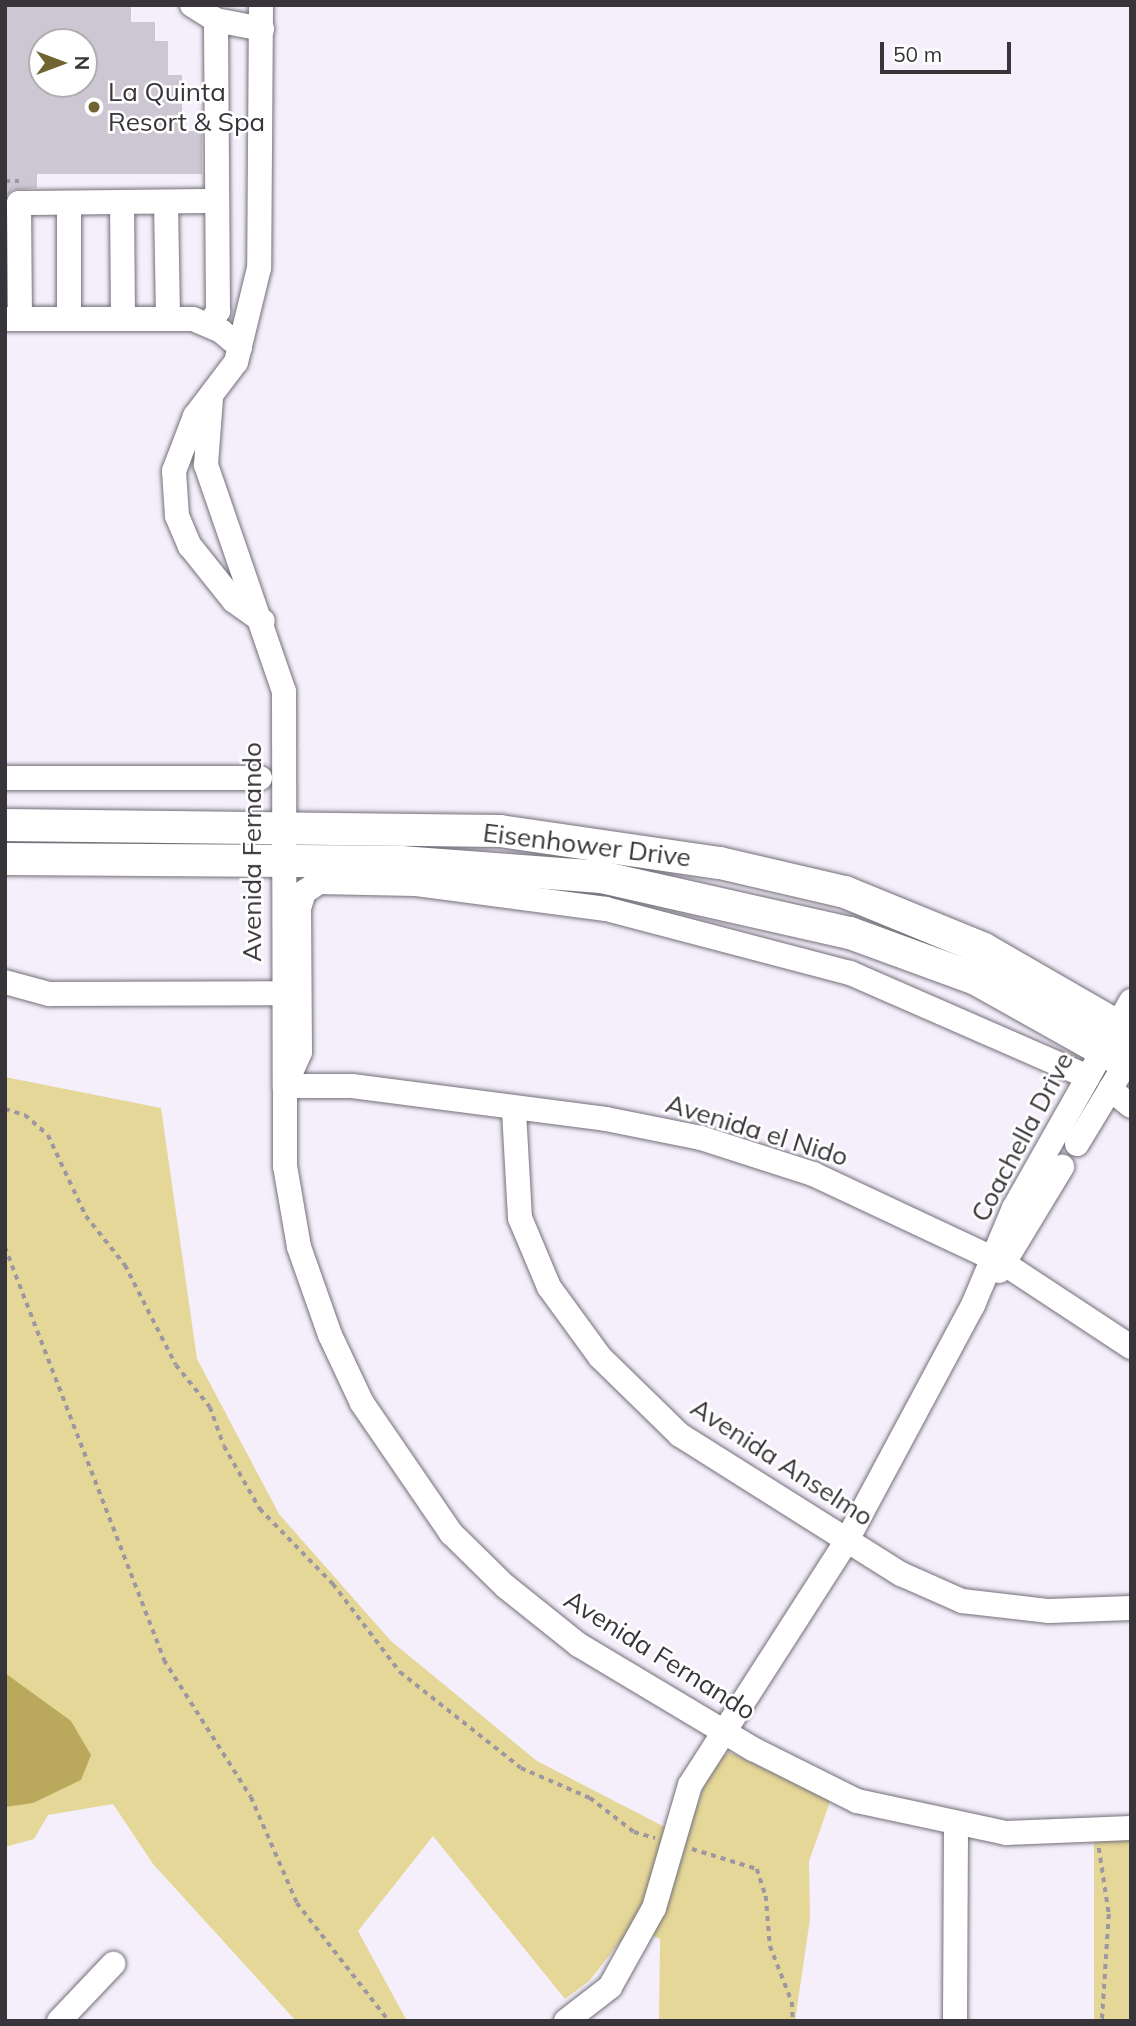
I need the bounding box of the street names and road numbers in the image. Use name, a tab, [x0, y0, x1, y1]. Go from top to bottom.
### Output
street label: Avenida Fernando	[236, 742, 268, 962]
street label: Eisenhower Drive	[481, 817, 693, 873]
street label: Coachella Drive	[964, 1047, 1080, 1227]
street label: Avenida el Nido	[662, 1087, 852, 1173]
street label: Avenida Anselmo	[685, 1392, 879, 1532]
street label: Avenida Fernando	[559, 1584, 761, 1726]

